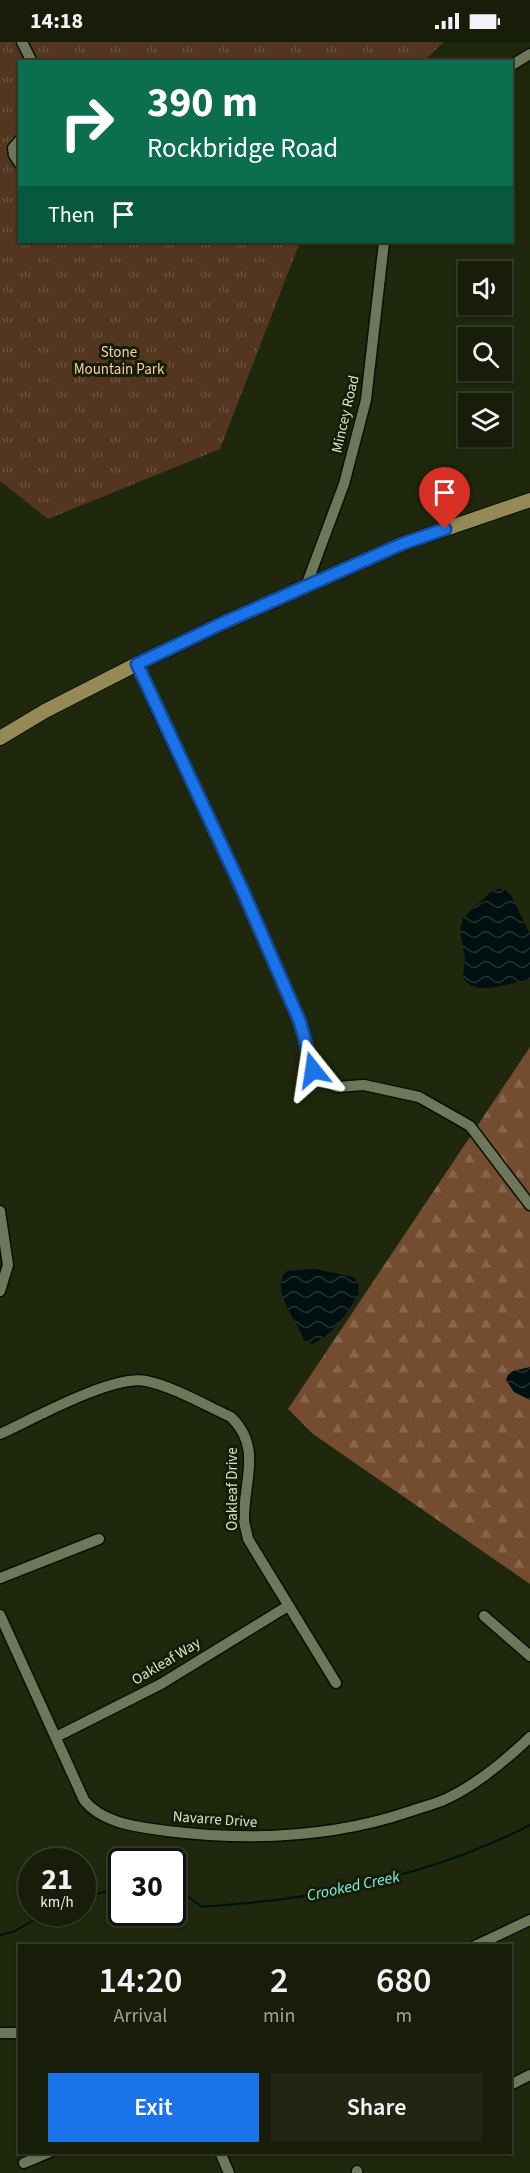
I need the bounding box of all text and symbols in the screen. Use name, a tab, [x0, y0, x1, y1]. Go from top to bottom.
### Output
text: 14:18	[30, 5, 83, 37]
text: 390 m	[147, 73, 258, 133]
icon: right	[48, 84, 126, 162]
text: Rockbridge Road	[147, 129, 338, 168]
icon: arrive	[107, 198, 140, 231]
text: Then	[48, 199, 95, 231]
map controls	[458, 261, 512, 447]
button: sound	[458, 261, 512, 315]
button: search	[458, 327, 512, 381]
park label: Stone Mountain Park	[74, 342, 165, 380]
street label: Mincey Road	[326, 373, 365, 455]
button: layers	[458, 393, 512, 447]
pin	[419, 467, 470, 529]
icon: arrive	[428, 476, 461, 509]
position arrow	[281, 1038, 345, 1102]
street label: Oakleaf Drive	[222, 1447, 243, 1531]
street label: Oakleaf Way	[128, 1633, 205, 1690]
street label: Navarre Drive	[172, 1806, 258, 1833]
speed limit sign: 30	[108, 1848, 186, 1926]
text: 21	[41, 1858, 73, 1901]
water label: Crooked Creek	[305, 1865, 402, 1907]
text: km/h	[40, 1892, 74, 1913]
text: 14:20	[99, 1955, 182, 2006]
text: 2	[270, 1955, 288, 2006]
text: 680	[376, 1955, 431, 2006]
text: Arrival	[114, 2002, 167, 2030]
text: min	[263, 2002, 295, 2030]
text: m	[395, 2002, 412, 2030]
button: Exit	[48, 2073, 259, 2142]
button: Share	[271, 2073, 482, 2142]

